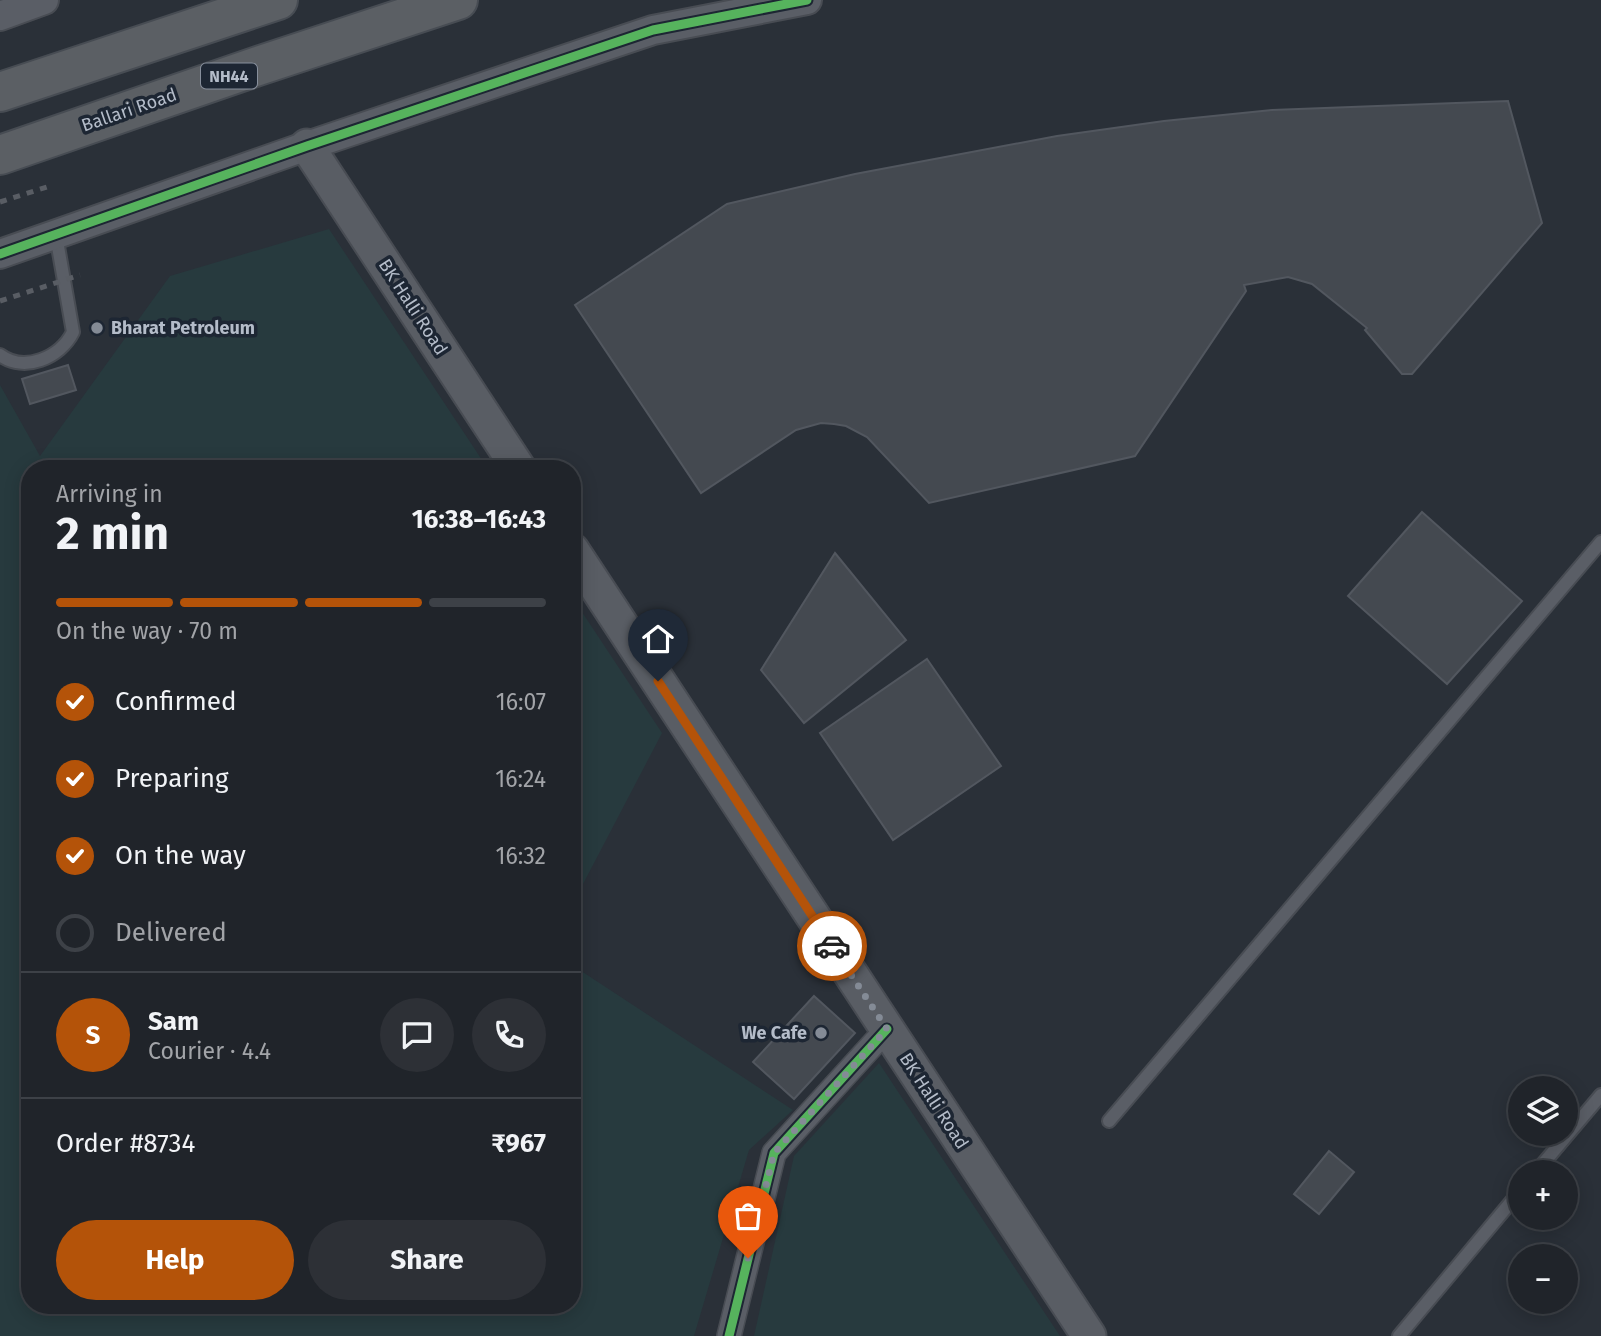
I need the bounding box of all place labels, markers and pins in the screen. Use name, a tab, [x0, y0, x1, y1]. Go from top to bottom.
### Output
place label: Bharat Petroleum	[111, 317, 255, 339]
marker: Bharat Petroleum	[89, 320, 105, 336]
pin	[628, 609, 688, 681]
place label: We Cafe	[742, 1022, 807, 1044]
marker: We Cafe	[813, 1025, 829, 1041]
pin	[718, 1186, 778, 1258]

